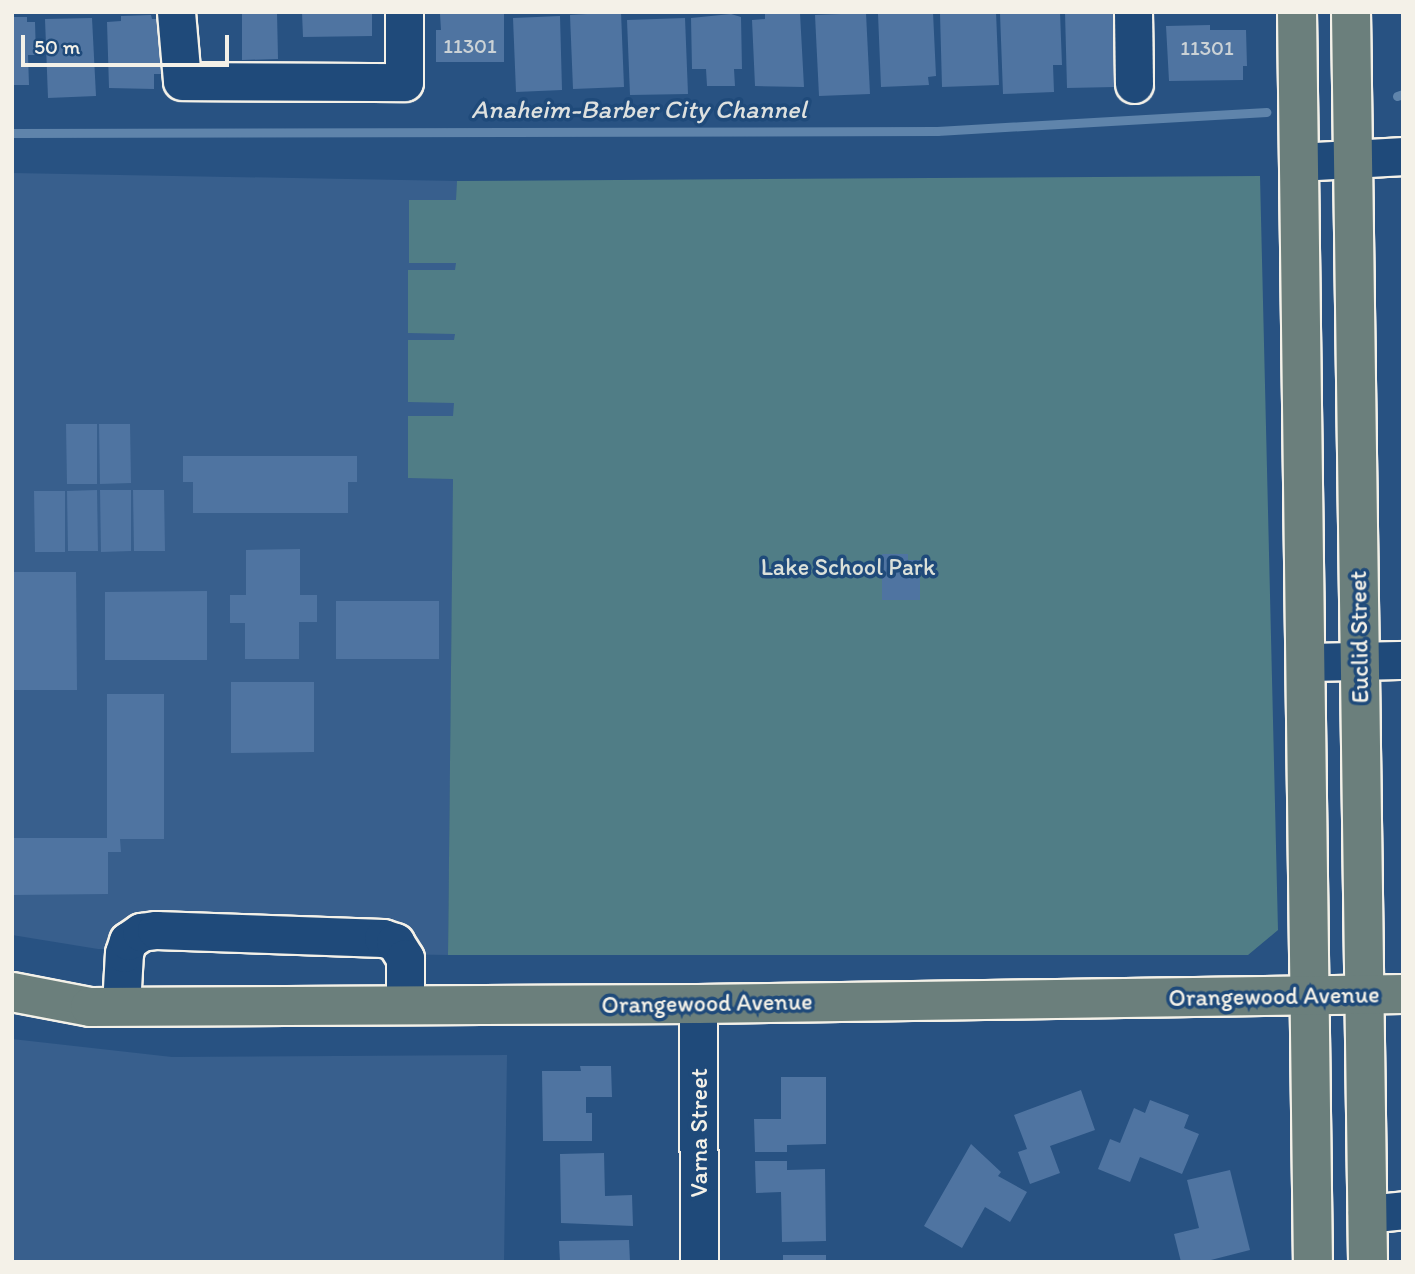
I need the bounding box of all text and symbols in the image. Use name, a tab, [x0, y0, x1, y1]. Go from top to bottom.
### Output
scale bar	[24, 21, 233, 65]
house number: 11301	[443, 33, 497, 59]
text: 50 m	[34, 34, 80, 59]
house number: 11301	[1180, 35, 1234, 61]
water label: Anaheim-Barber City Channel	[471, 94, 807, 126]
park label: Lake School Park	[761, 553, 935, 581]
street label: Euclid Street	[1343, 571, 1375, 703]
street label: Orangewood Avenue	[1169, 980, 1379, 1012]
street label: Orangewood Avenue	[602, 987, 812, 1019]
street label: Varna Street	[685, 1069, 713, 1197]

